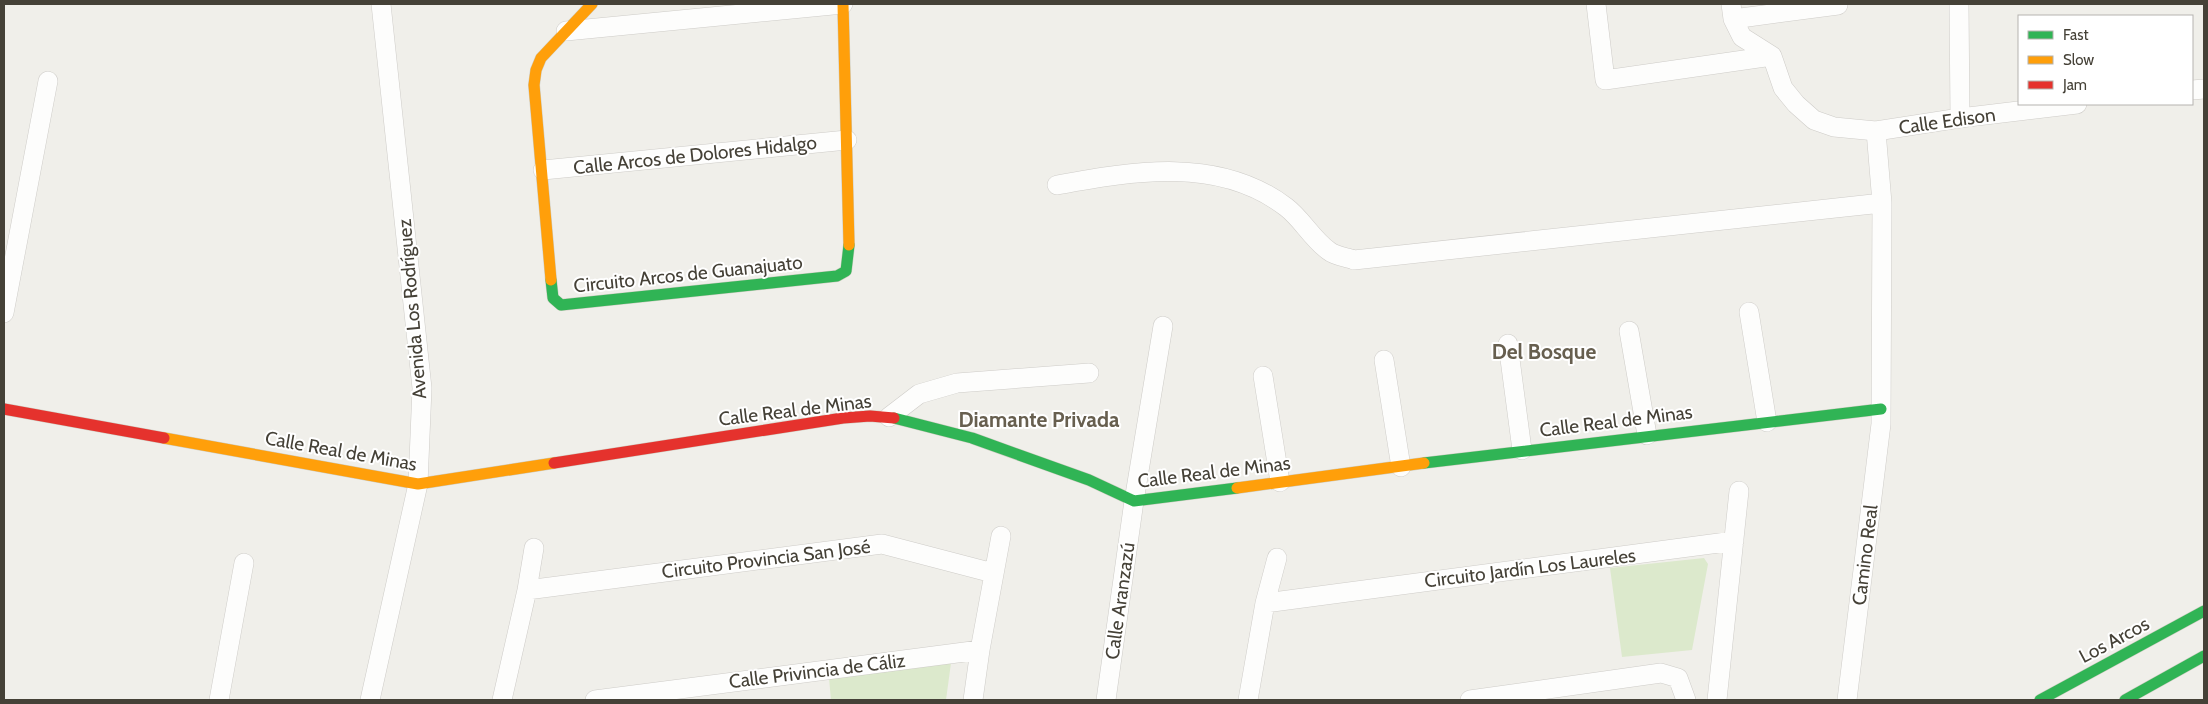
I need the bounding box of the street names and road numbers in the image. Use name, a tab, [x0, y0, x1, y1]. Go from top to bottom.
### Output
street label: Calle Edison	[1897, 103, 1997, 139]
street label: Calle Arcos de Dolores Hidalgo	[572, 131, 818, 179]
street label: Avenida Los Rodríguez	[393, 218, 431, 400]
street label: Circuito Arcos de Guanajuato	[572, 251, 804, 297]
street label: Calle Real de Minas	[717, 389, 873, 431]
street label: Calle Real de Minas	[1538, 400, 1694, 442]
street label: Calle Real de Minas	[263, 426, 419, 476]
street label: Calle Real de Minas	[1136, 451, 1292, 493]
street label: Camino Real	[1847, 503, 1883, 607]
street label: Circuito Provincia San José	[660, 535, 872, 583]
street label: Calle Aranzazú	[1100, 541, 1140, 661]
street label: Circuito Jardín Los Laureles	[1423, 544, 1637, 592]
street label: Los Arcos	[2075, 612, 2153, 668]
street label: Calle Privincia de Cáliz	[728, 649, 906, 693]

